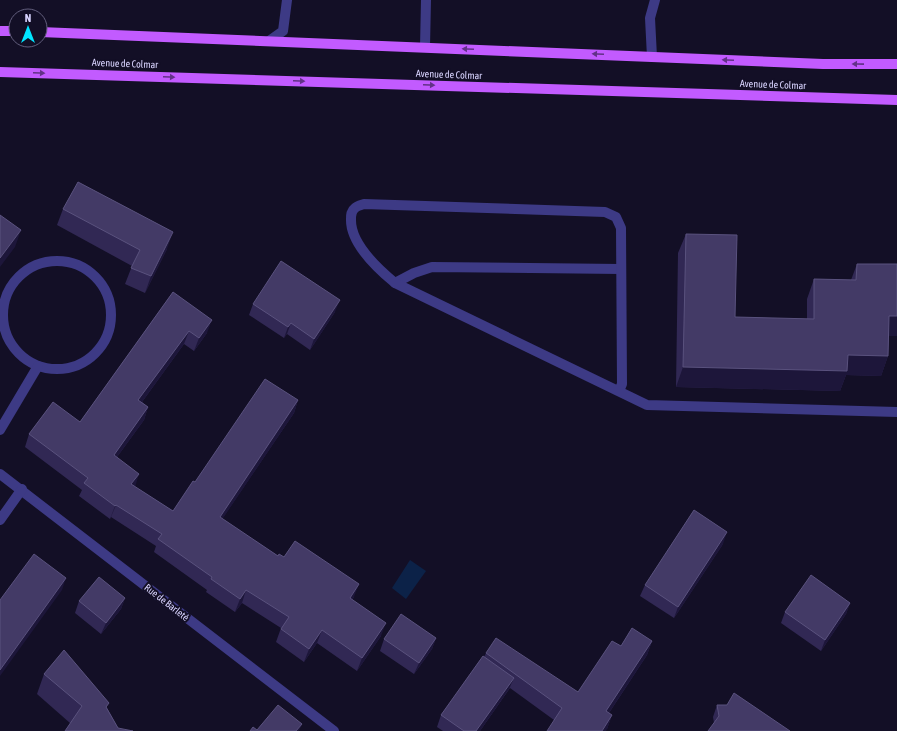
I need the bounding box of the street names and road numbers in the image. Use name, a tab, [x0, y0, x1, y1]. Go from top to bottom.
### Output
street label: Avenue de Colmar	[92, 57, 159, 70]
street label: Avenue de Colmar	[416, 68, 483, 81]
street label: Avenue de Colmar	[740, 78, 807, 91]
street label: Rue de Barleté	[142, 582, 191, 623]

